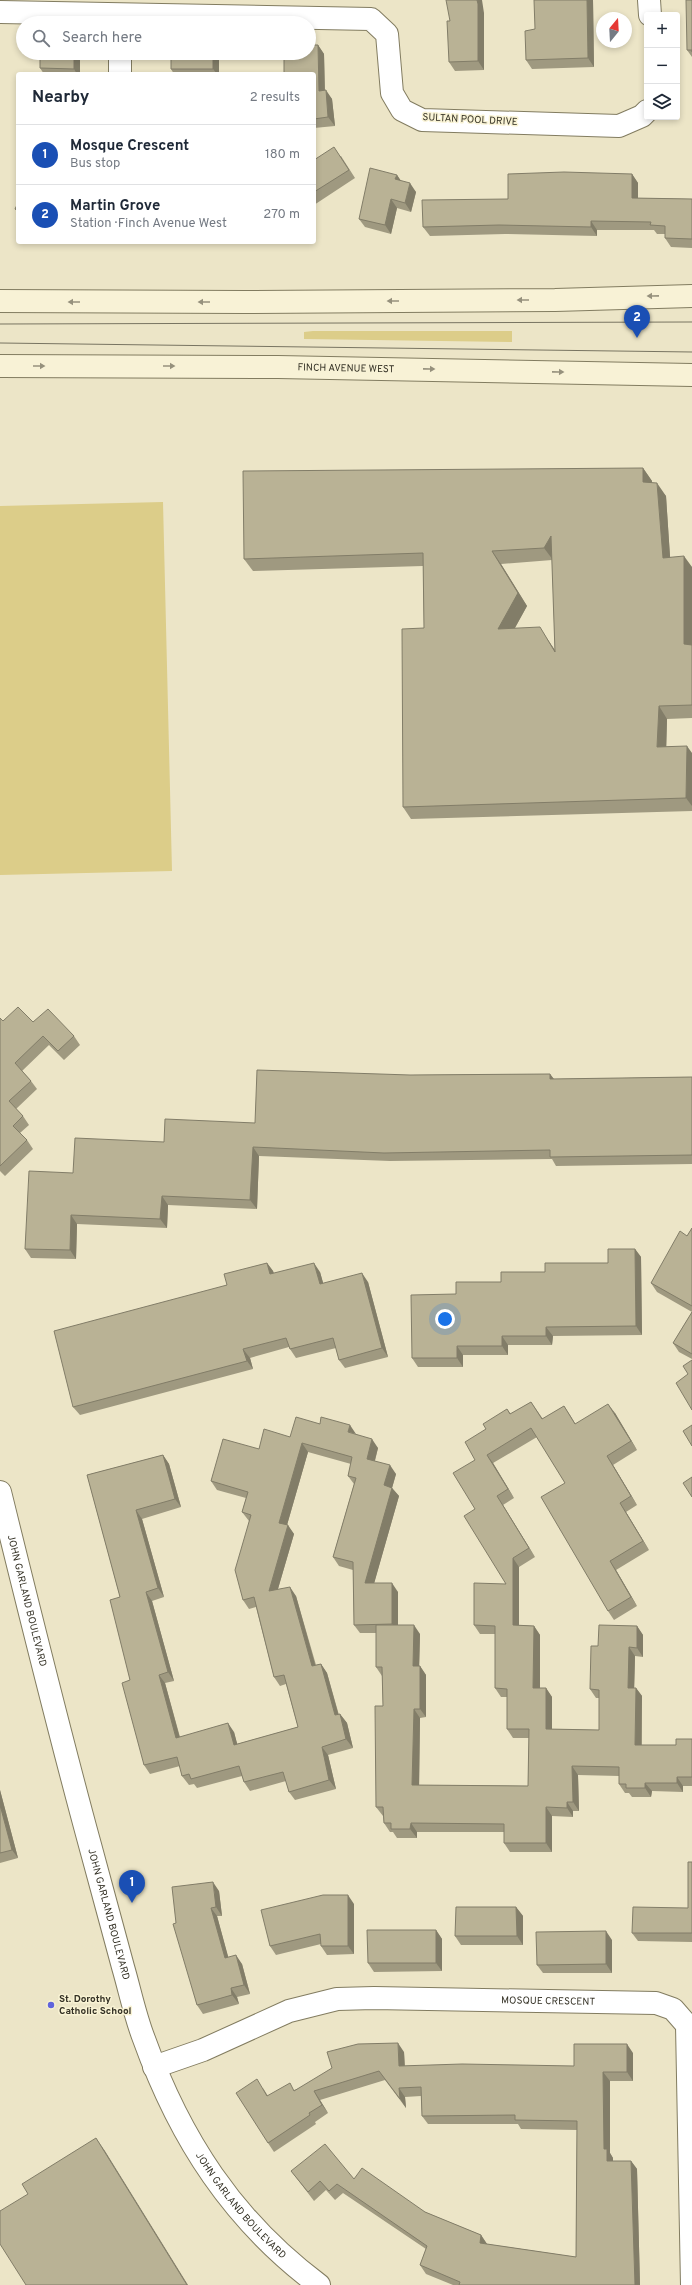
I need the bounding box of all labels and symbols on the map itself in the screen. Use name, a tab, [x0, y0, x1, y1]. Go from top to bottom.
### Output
north arrow	[596, 12, 632, 48]
street label: SULTAN POOL DRIVE	[422, 111, 518, 129]
one-way arrow	[647, 293, 659, 300]
one-way arrow	[516, 297, 529, 303]
one-way arrow	[386, 298, 399, 304]
one-way arrow	[67, 299, 80, 305]
one-way arrow	[197, 299, 210, 305]
pin: 2	[624, 305, 650, 338]
street label: FINCH AVENUE WEST	[297, 361, 395, 376]
one-way arrow	[33, 363, 46, 369]
one-way arrow	[163, 363, 176, 369]
one-way arrow	[423, 366, 435, 373]
one-way arrow	[552, 369, 564, 376]
your location	[435, 1309, 455, 1329]
street label: JOHN GARLAND BOULEVARD	[4, 1533, 50, 1668]
street label: JOHN GARLAND BOULEVARD	[85, 1847, 133, 1981]
pin: 1	[119, 1870, 145, 1903]
place label: St. Dorothy Catholic School	[59, 1993, 132, 2018]
street label: MOSQUE CRESCENT	[501, 1994, 595, 2008]
marker: St. Dorothy Catholic School	[46, 2000, 56, 2010]
street label: JOHN GARLAND BOULEVARD	[193, 2150, 289, 2262]

